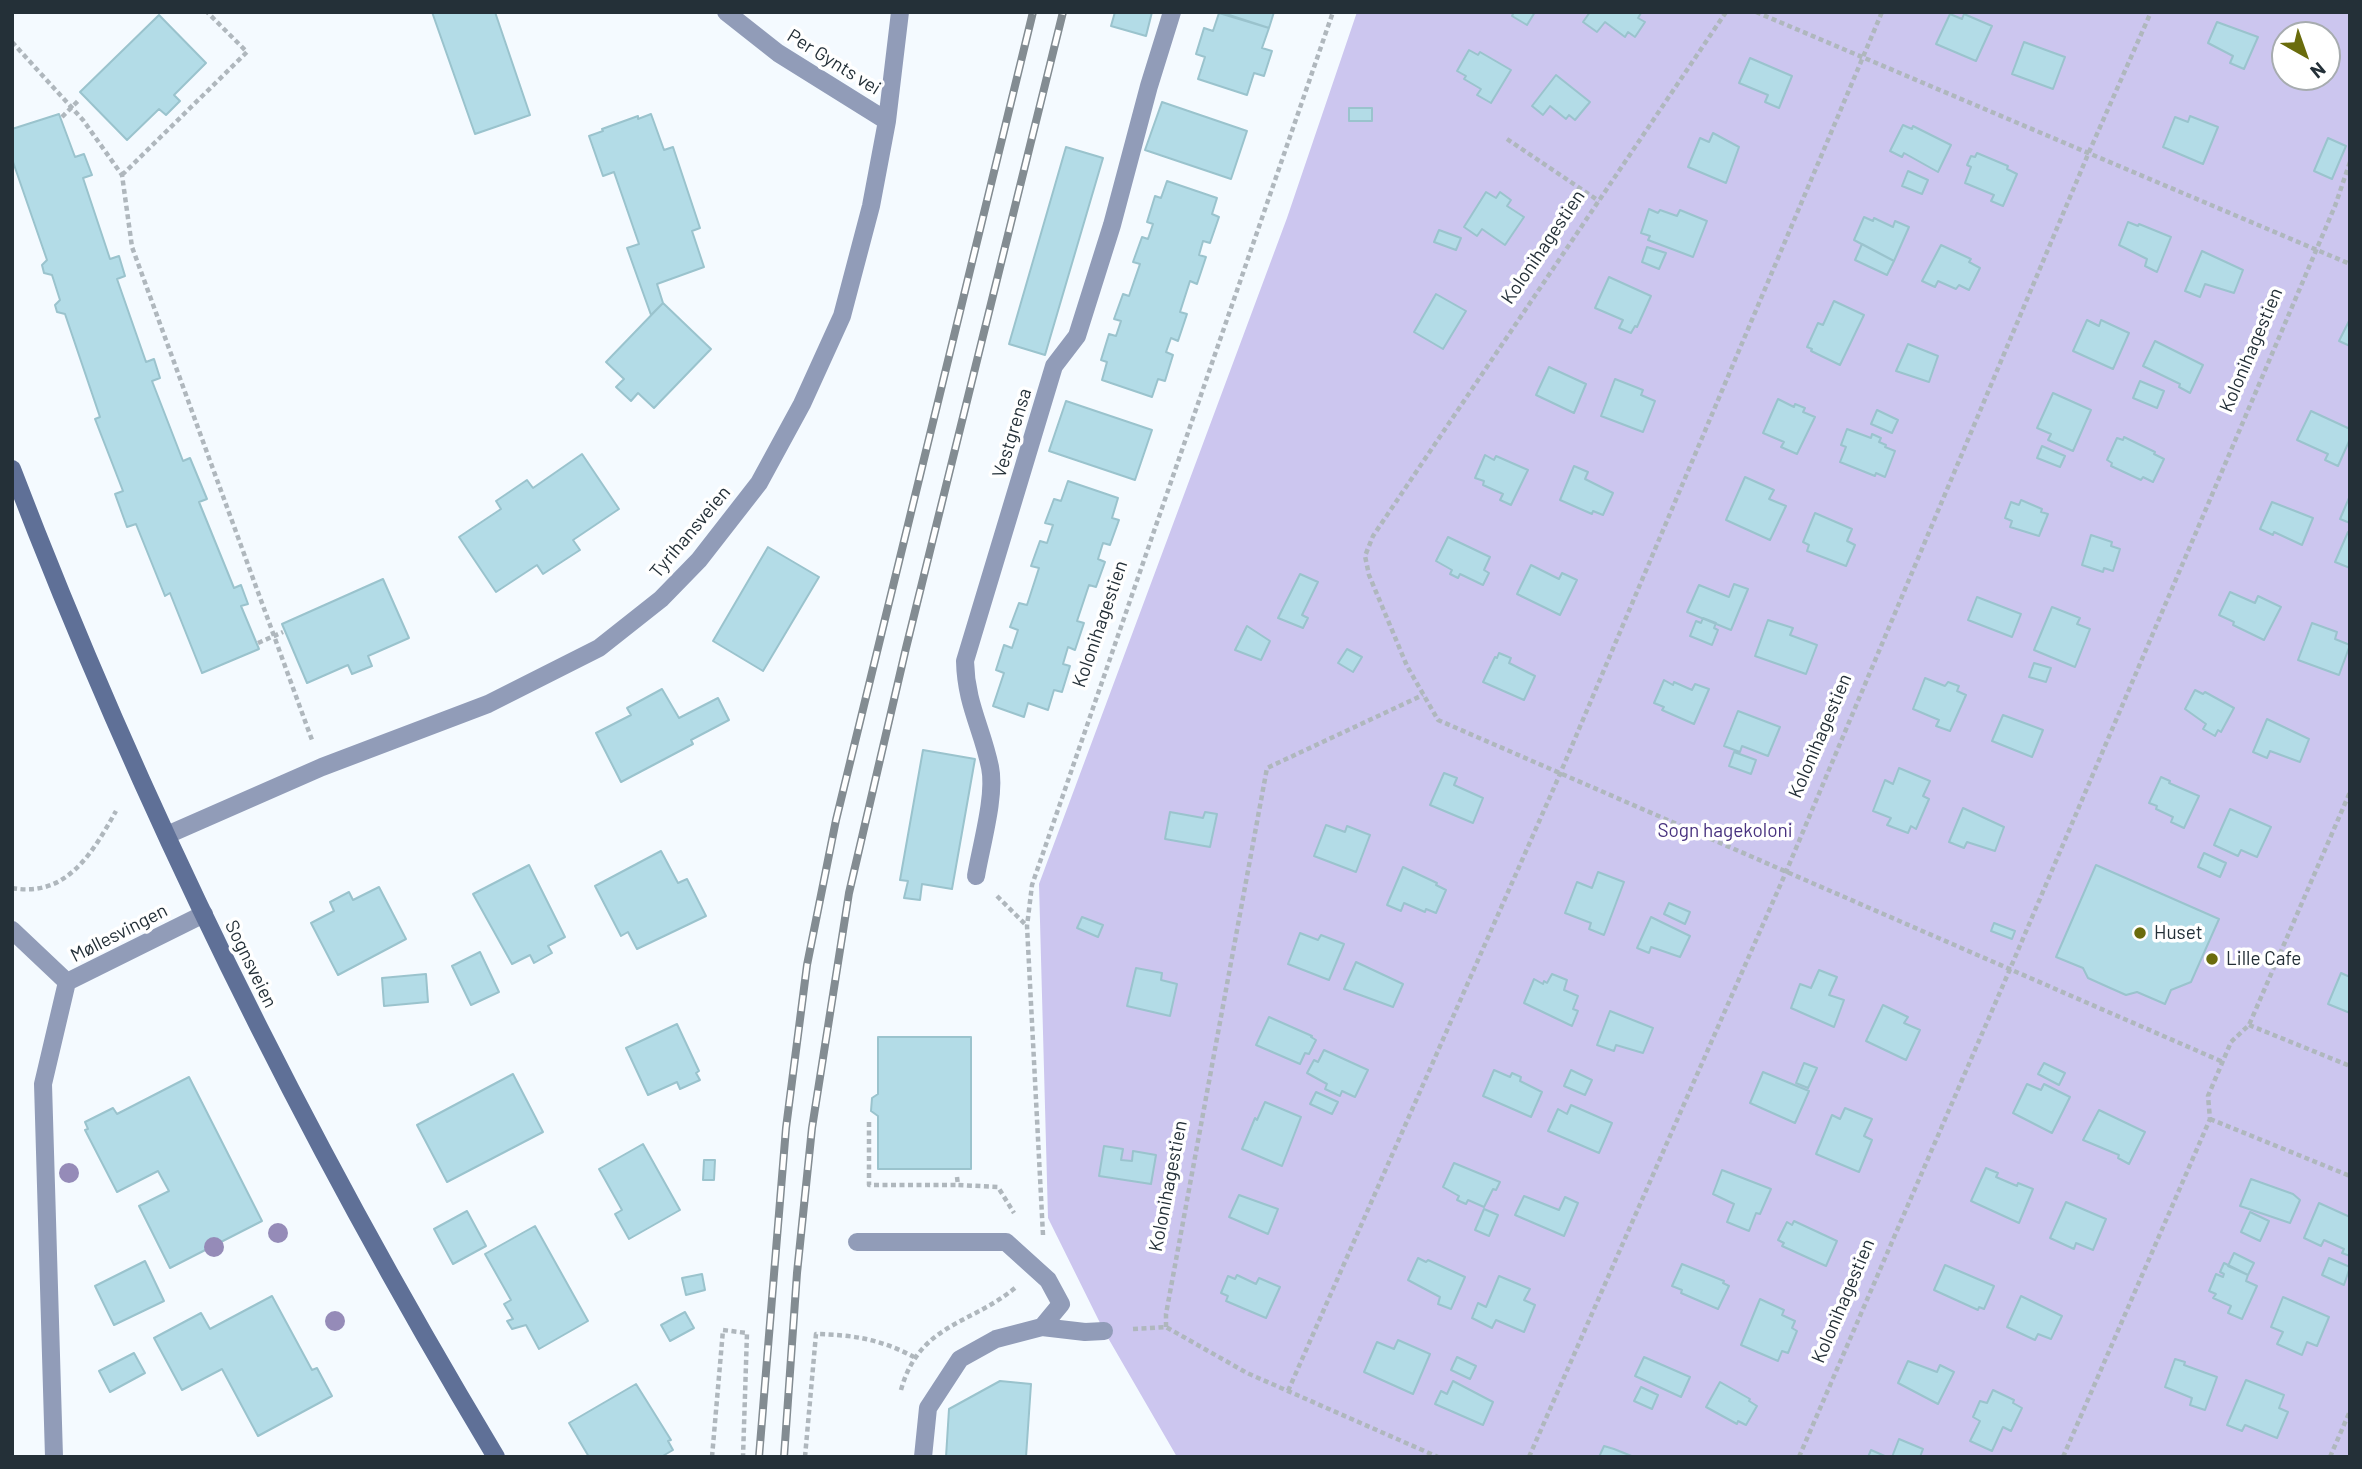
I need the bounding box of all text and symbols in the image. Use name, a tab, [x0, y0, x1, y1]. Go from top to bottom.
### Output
north arrow	[2271, 21, 2341, 91]
street label: Per Gynts vei	[783, 24, 885, 100]
text: N	[2306, 58, 2331, 84]
street label: Kolonihagestien	[1496, 186, 1590, 308]
street label: Kolonihagestien	[2215, 284, 2287, 416]
street label: Vestgrensa	[988, 386, 1036, 480]
street label: Tyrihansveien	[645, 481, 735, 583]
street label: Kolonihagestien	[1068, 558, 1132, 690]
street label: Kolonihagestien	[1784, 670, 1856, 802]
park label: Sogn hagekoloni	[1657, 820, 1793, 842]
street label: Møllesvingen	[67, 899, 171, 967]
street label: Sognsveien	[220, 917, 282, 1011]
place label: Huset	[2154, 922, 2203, 944]
marker: Huset	[2132, 925, 2148, 941]
place label: Lille Cafe	[2226, 948, 2301, 970]
marker: Lille Cafe	[2204, 951, 2220, 967]
street label: Kolonihagestien	[1144, 1119, 1192, 1253]
street label: Kolonihagestien	[1807, 1235, 1879, 1367]

